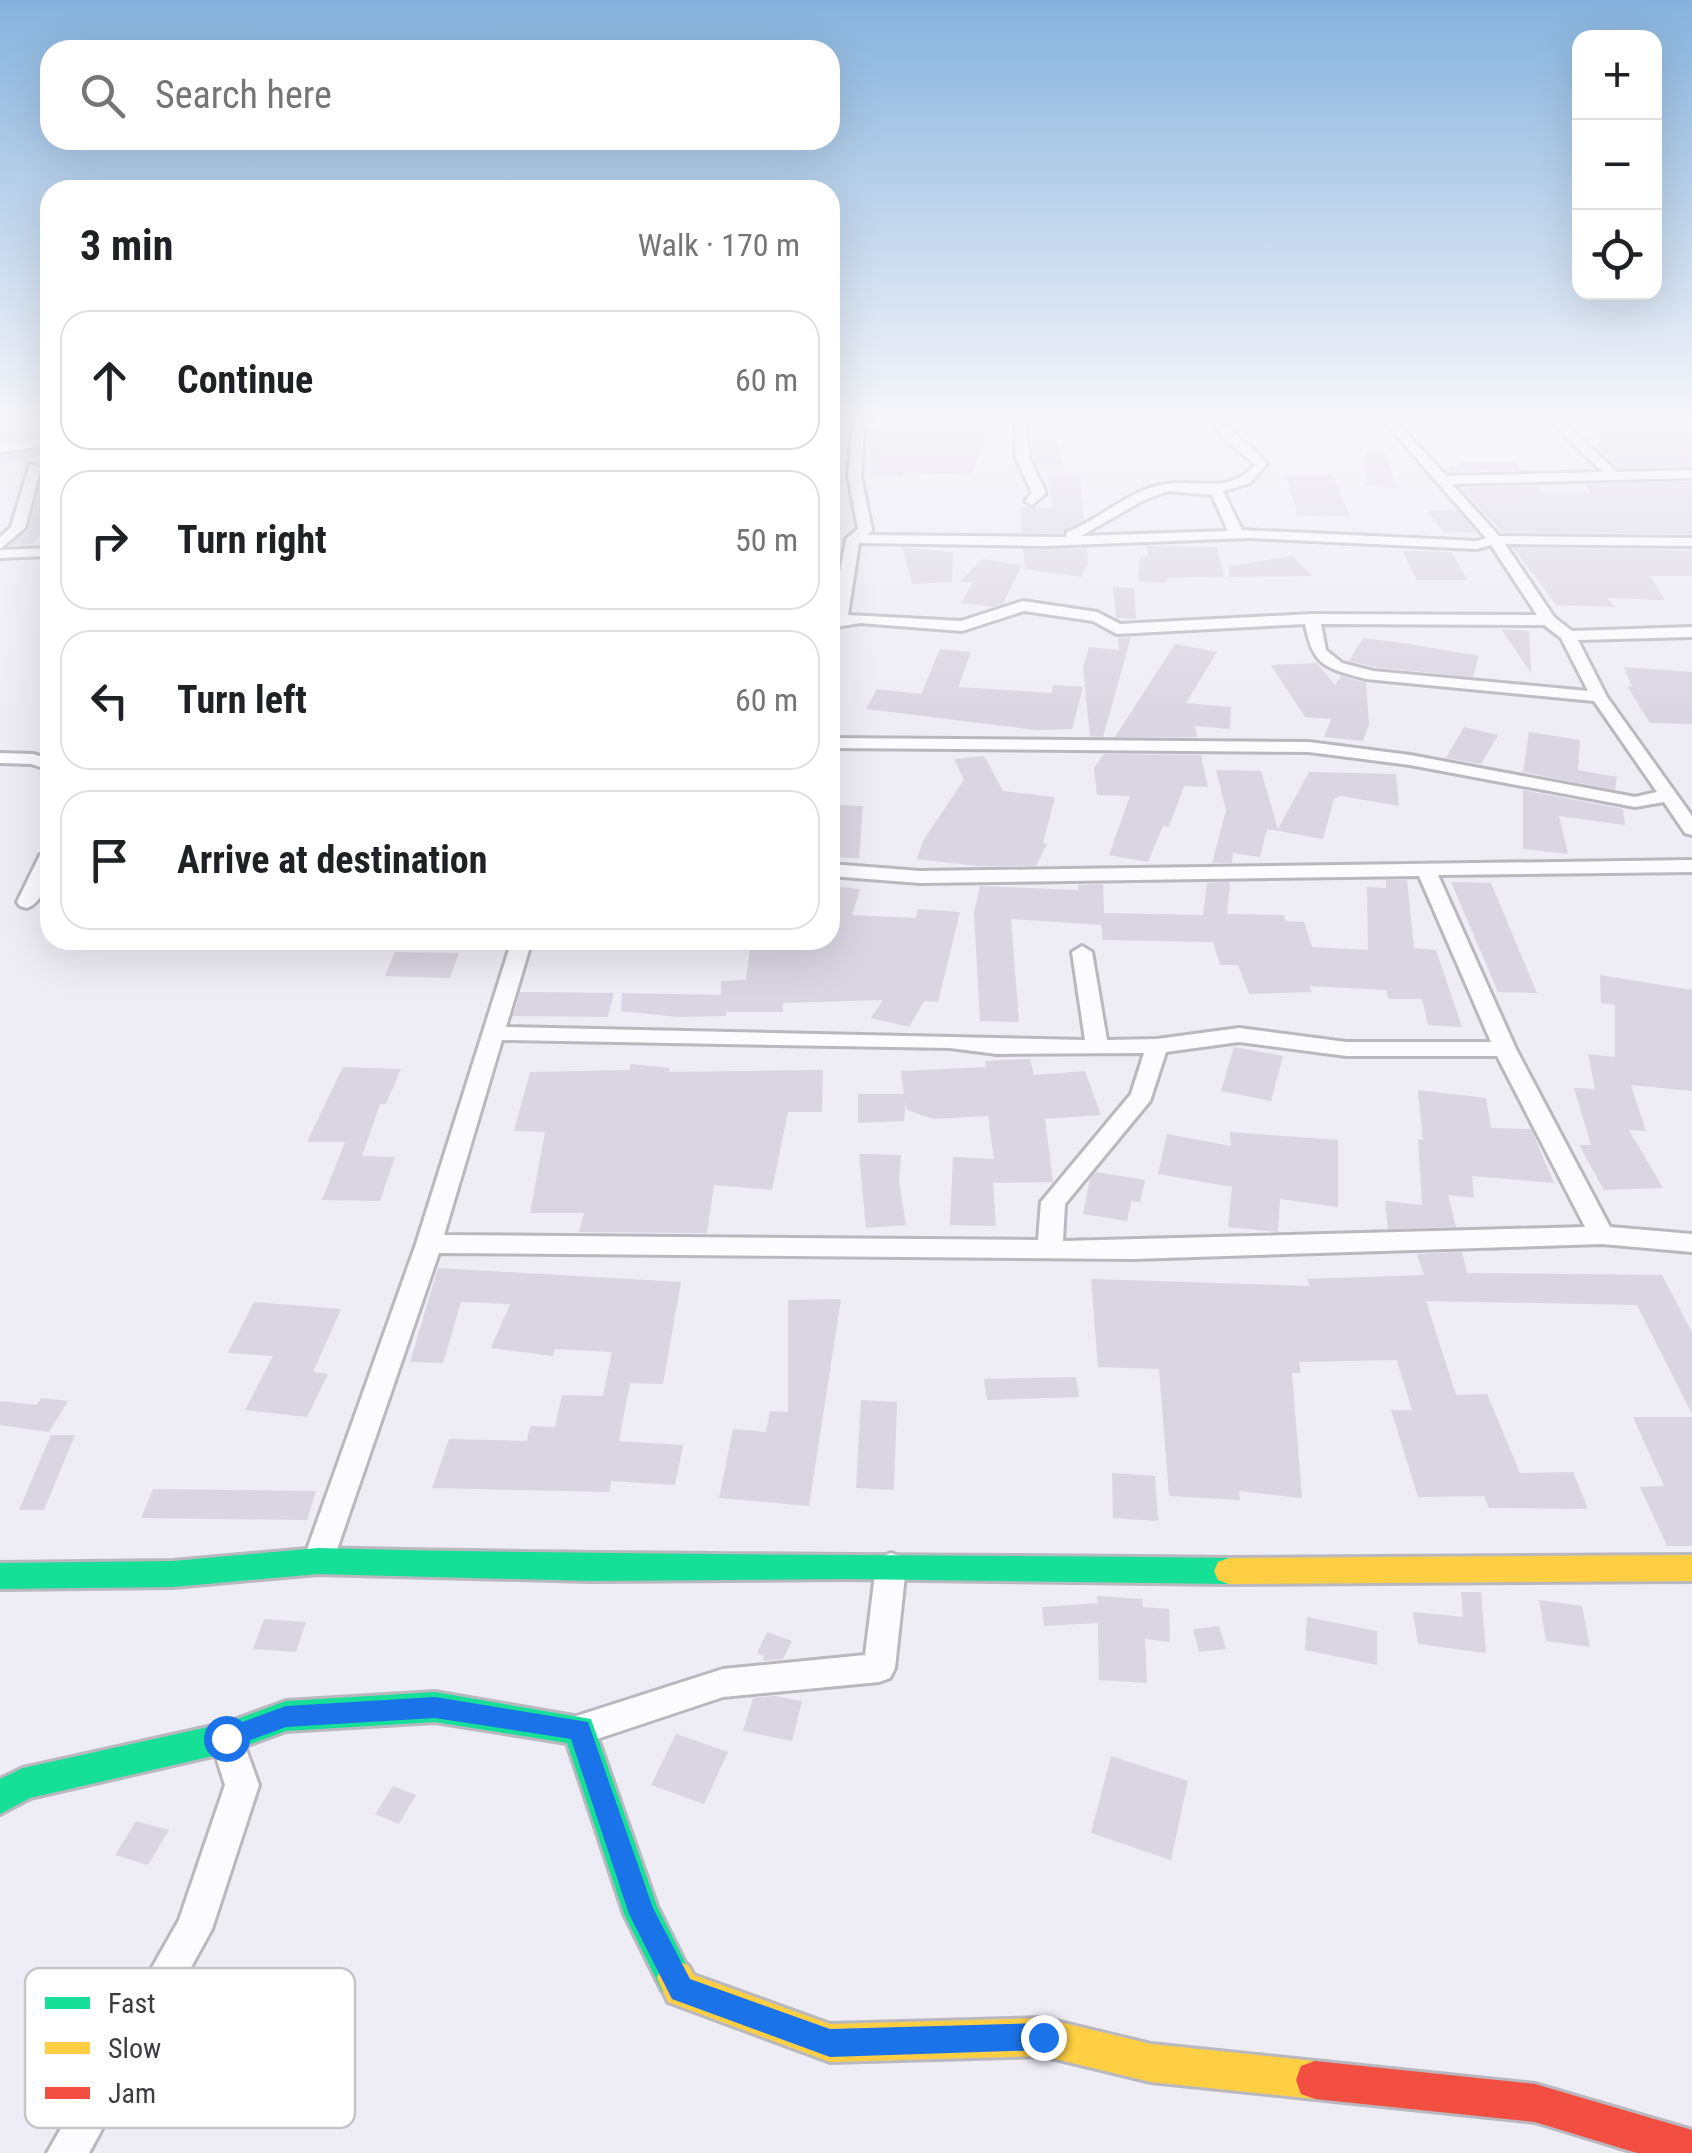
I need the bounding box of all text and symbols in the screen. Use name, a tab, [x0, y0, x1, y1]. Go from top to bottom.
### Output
map controls	[1572, 30, 1662, 300]
button: +	[1572, 30, 1662, 120]
search box	[40, 40, 840, 150]
icon: search	[75, 68, 130, 123]
text: Search here	[155, 73, 332, 117]
button: −	[1572, 120, 1662, 210]
button: locate	[1572, 210, 1662, 300]
text: 3 min	[80, 221, 173, 270]
text: Walk · 170 m	[638, 226, 800, 264]
icon: ahead	[82, 353, 137, 408]
text: Continue	[177, 358, 313, 402]
text: 60 m	[735, 361, 798, 399]
icon: right	[82, 513, 137, 568]
text: Turn right	[177, 518, 327, 562]
text: 50 m	[735, 521, 798, 559]
icon: left	[82, 673, 137, 728]
text: Turn left	[177, 678, 307, 722]
text: 60 m	[735, 681, 798, 719]
icon: arrive	[82, 833, 137, 888]
text: Arrive at destination	[177, 838, 487, 882]
route start	[204, 1716, 250, 1762]
legend	[25, 1968, 355, 2128]
text: Fast	[108, 1987, 155, 2020]
route end	[1021, 2015, 1067, 2061]
text: Slow	[108, 2032, 161, 2065]
text: Jam	[108, 2077, 156, 2110]

